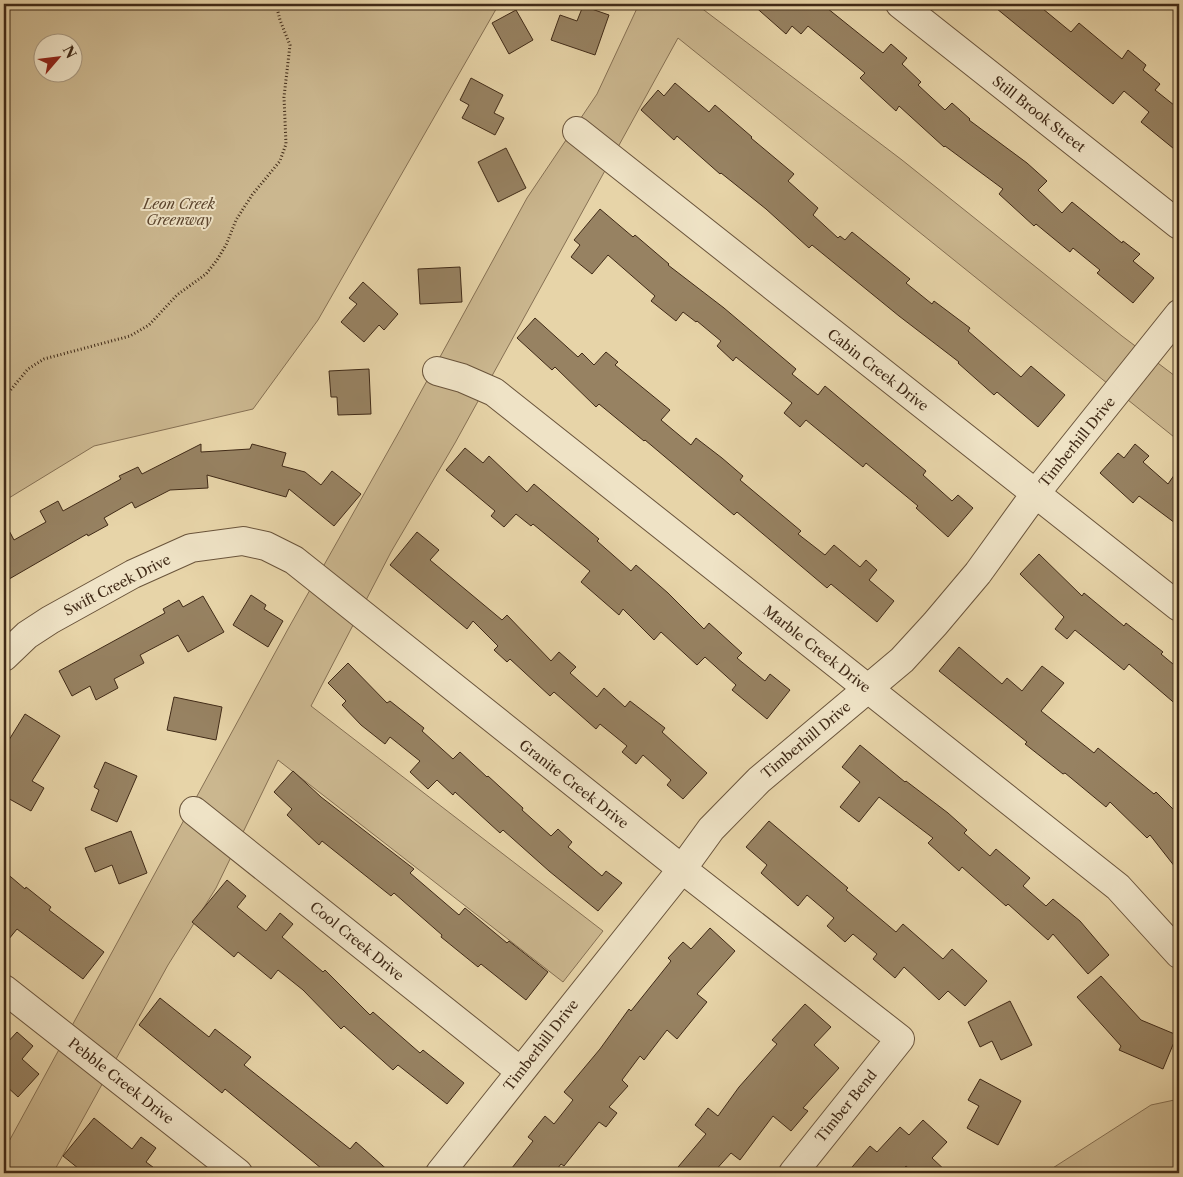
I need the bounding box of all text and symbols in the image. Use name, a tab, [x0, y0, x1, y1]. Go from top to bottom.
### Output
north arrow	[32, 32, 82, 82]
text: N	[59, 42, 80, 61]
street label: Still Brook Street	[989, 72, 1089, 156]
park label: Leon Creek Greenway	[142, 195, 216, 229]
street label: Cabin Creek Drive	[824, 325, 932, 415]
street label: Timberhill Drive	[1035, 393, 1119, 491]
street label: Swift Creek Drive	[61, 550, 174, 620]
street label: Marble Creek Drive	[760, 601, 875, 697]
street label: Timberhill Drive	[758, 697, 854, 783]
street label: Granite Creek Drive	[516, 736, 633, 832]
street label: Cool Creek Drive	[306, 898, 408, 985]
street label: Timberhill Drive	[500, 996, 582, 1094]
street label: Pebble Creek Drive	[64, 1034, 178, 1128]
street label: Timber Bend	[811, 1066, 881, 1146]

